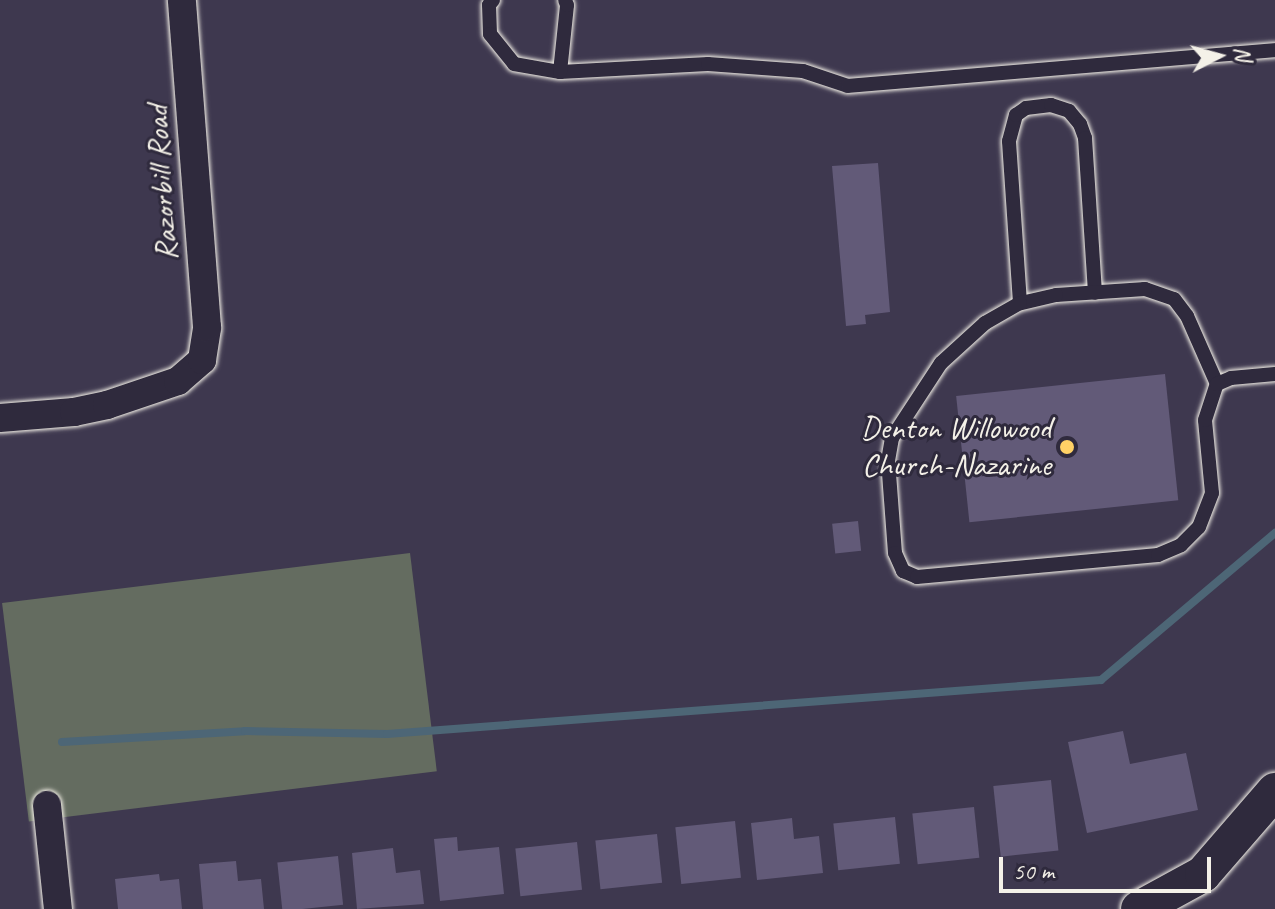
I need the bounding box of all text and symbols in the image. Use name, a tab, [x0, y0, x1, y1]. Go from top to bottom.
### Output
north arrow	[1179, 16, 1259, 96]
text: N	[1228, 45, 1258, 62]
street label: Razorbill Road	[137, 104, 187, 262]
place label: Denton Willowood Church-Nazarine	[860, 410, 1051, 485]
marker: Denton Willowood Church-Nazarine	[1058, 438, 1076, 456]
scale bar	[1003, 841, 1215, 891]
text: 50 m	[1013, 856, 1054, 886]

